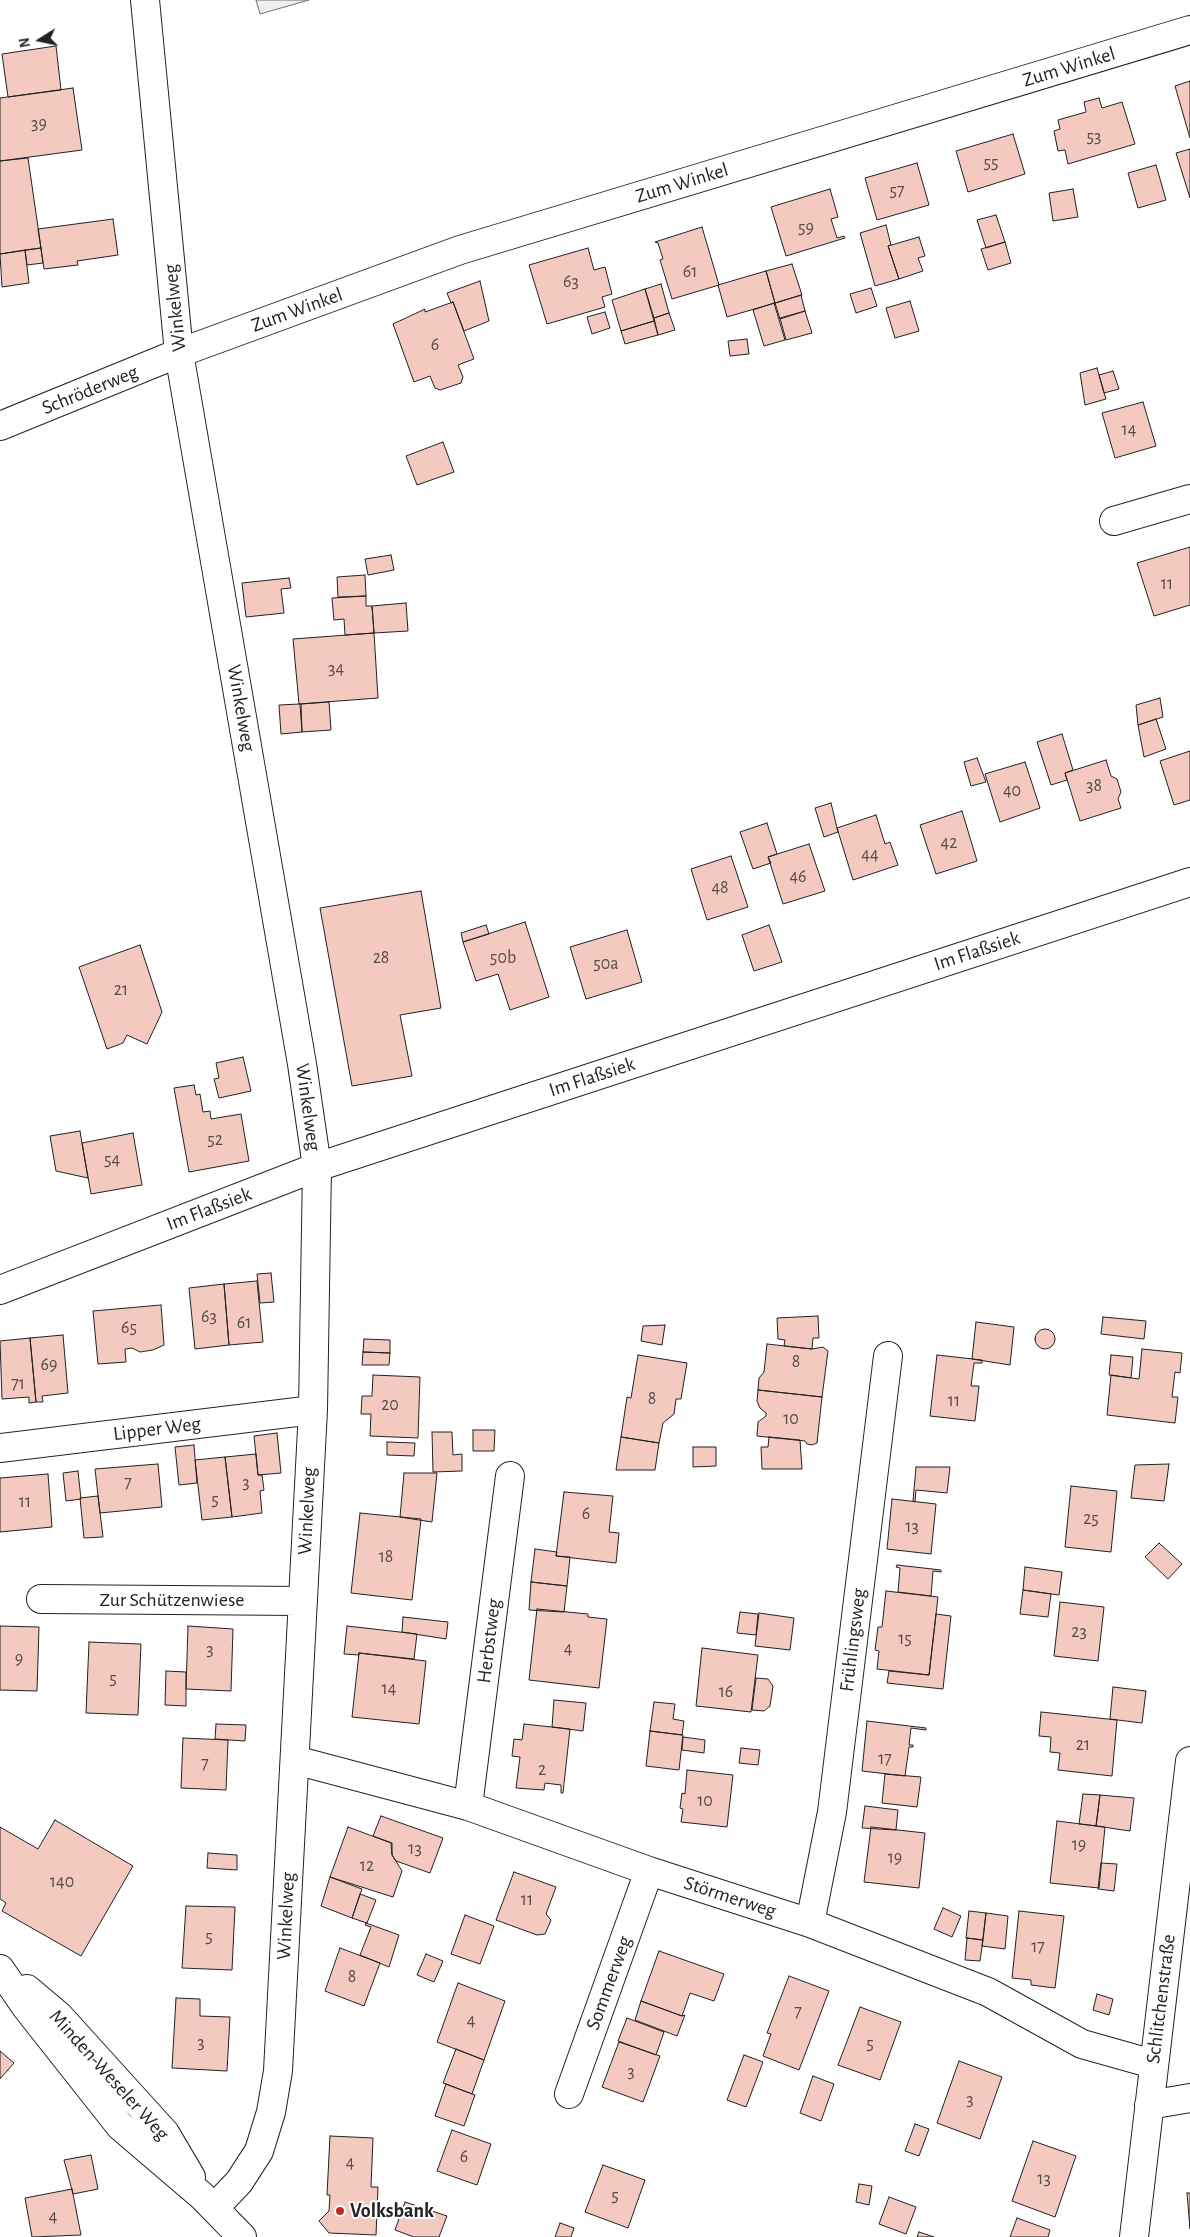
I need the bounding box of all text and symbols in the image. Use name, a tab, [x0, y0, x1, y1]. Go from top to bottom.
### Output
north arrow	[15, 15, 65, 65]
text: N	[17, 37, 33, 49]
street label: Zum Winkel	[1020, 42, 1118, 92]
house number: 39	[31, 113, 47, 135]
house number: 53	[1087, 126, 1101, 148]
house number: 55	[983, 152, 999, 174]
street label: Zum Winkel	[633, 158, 731, 208]
house number: 57	[889, 180, 905, 202]
house number: 59	[798, 217, 814, 239]
house number: 61	[683, 261, 697, 283]
street label: Winkelweg	[158, 263, 192, 353]
house number: 63	[563, 271, 579, 293]
street label: Zum Winkel	[248, 282, 346, 338]
house number: 6	[431, 334, 439, 356]
street label: Schröderweg	[38, 360, 142, 420]
house number: 14	[1122, 419, 1136, 441]
house number: 11	[1161, 573, 1173, 595]
house number: 34	[328, 658, 344, 680]
street label: Winkelweg	[222, 663, 260, 753]
house number: 38	[1086, 775, 1102, 797]
house number: 40	[1003, 780, 1021, 802]
house number: 42	[941, 832, 957, 854]
house number: 44	[861, 844, 879, 866]
house number: 46	[789, 866, 807, 888]
house number: 48	[711, 877, 729, 899]
street label: Im Flaßsiek	[931, 926, 1023, 976]
house number: 28	[373, 947, 389, 969]
house number: 50b	[490, 947, 516, 969]
house number: 50a	[593, 953, 619, 975]
house number: 21	[114, 979, 128, 1001]
street label: Im Flaßsiek	[546, 1052, 638, 1102]
street label: Winkelweg	[290, 1062, 326, 1152]
house number: 52	[207, 1129, 223, 1151]
house number: 54	[104, 1149, 120, 1171]
street label: Im Flaßsiek	[163, 1182, 255, 1236]
house number: 63	[201, 1306, 217, 1328]
house number: 61	[237, 1312, 251, 1334]
house number: 65	[121, 1317, 137, 1339]
house number: 8	[792, 1351, 800, 1373]
house number: 69	[41, 1354, 57, 1376]
house number: 71	[11, 1373, 25, 1395]
house number: 8	[648, 1388, 656, 1410]
house number: 11	[948, 1390, 960, 1412]
house number: 20	[381, 1394, 399, 1416]
house number: 10	[783, 1408, 799, 1430]
street label: Lipper Weg	[112, 1412, 202, 1446]
street label: Winkelweg	[293, 1466, 321, 1556]
house number: 7	[124, 1472, 132, 1494]
house number: 3	[242, 1472, 250, 1494]
house number: 5	[211, 1489, 219, 1511]
house number: 11	[19, 1491, 31, 1513]
house number: 6	[582, 1503, 590, 1525]
house number: 25	[1083, 1508, 1099, 1530]
house number: 13	[905, 1516, 919, 1538]
house number: 18	[379, 1546, 393, 1568]
street label: Frühlingsweg	[835, 1587, 871, 1693]
street label: Zur Schützenwiese	[100, 1588, 244, 1612]
street label: Herbstweg	[472, 1597, 506, 1685]
house number: 23	[1071, 1621, 1087, 1643]
house number: 15	[898, 1628, 912, 1650]
house number: 4	[564, 1638, 572, 1660]
house number: 3	[206, 1639, 214, 1661]
house number: 9	[15, 1648, 23, 1670]
house number: 5	[109, 1668, 117, 1690]
house number: 14	[382, 1678, 396, 1700]
house number: 16	[719, 1681, 733, 1703]
house number: 21	[1076, 1734, 1090, 1756]
house number: 17	[878, 1748, 892, 1770]
house number: 7	[201, 1753, 209, 1775]
house number: 2	[538, 1759, 546, 1781]
house number: 10	[697, 1790, 713, 1812]
house number: 19	[1072, 1834, 1086, 1856]
house number: 13	[408, 1838, 422, 1860]
house number: 19	[888, 1847, 902, 1869]
house number: 12	[360, 1855, 374, 1877]
house number: 140	[50, 1871, 74, 1893]
street label: Winkelweg	[272, 1871, 300, 1961]
street label: Störmerweg	[681, 1871, 779, 1923]
house number: 11	[521, 1889, 533, 1911]
house number: 5	[205, 1926, 213, 1948]
street label: Sommerweg	[581, 1933, 637, 2033]
street label: Schlitchenstraße	[1141, 1933, 1181, 2065]
house number: 17	[1031, 1936, 1045, 1958]
house number: 8	[348, 1966, 356, 1988]
house number: 7	[794, 2001, 802, 2023]
street label: Minden-Weseler Weg	[44, 2005, 174, 2145]
house number: 4	[467, 2010, 475, 2032]
house number: 3	[197, 2032, 205, 2054]
house number: 5	[866, 2033, 874, 2055]
house number: 3	[627, 2061, 635, 2083]
house number: 3	[966, 2089, 974, 2111]
house number: 6	[460, 2146, 468, 2168]
house number: 4	[346, 2152, 354, 2174]
house number: 13	[1037, 2168, 1051, 2190]
house number: 5	[611, 2185, 619, 2207]
place label: Volksbank	[350, 2199, 434, 2223]
marker: Volksbank	[334, 2205, 346, 2217]
house number: 4	[49, 2206, 57, 2228]

